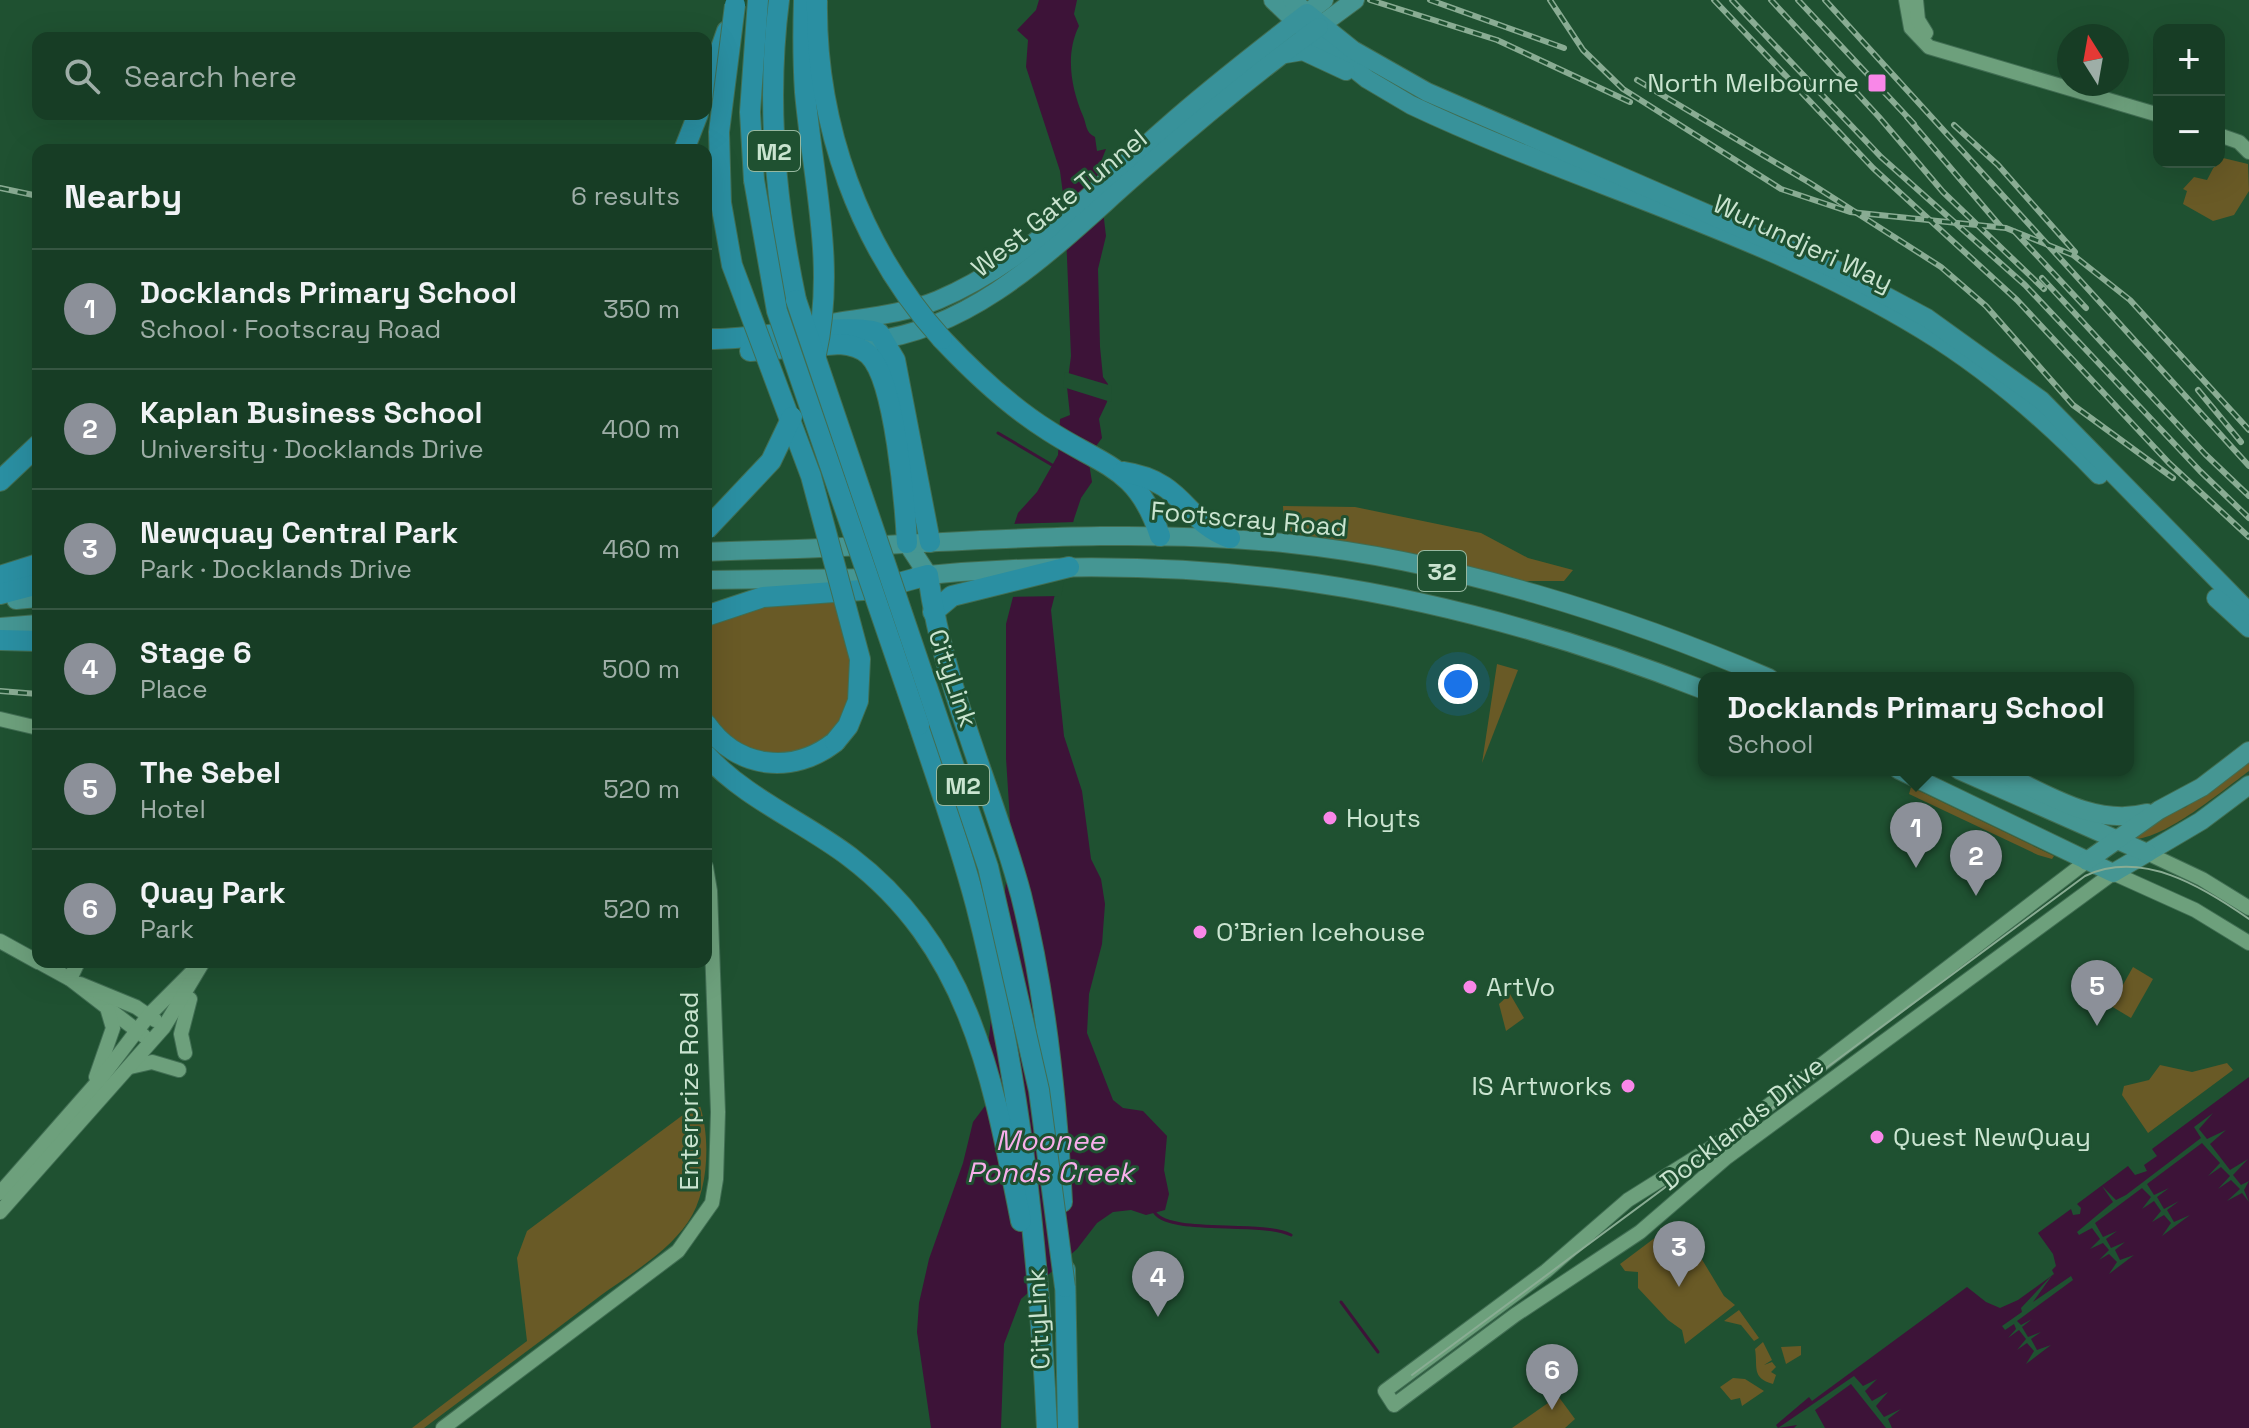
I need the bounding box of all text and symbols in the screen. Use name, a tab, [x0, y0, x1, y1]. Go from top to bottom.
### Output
north arrow	[2057, 24, 2129, 96]
map controls	[2153, 24, 2225, 168]
button: +	[2153, 24, 2225, 96]
search box	[32, 32, 712, 120]
icon: search	[60, 54, 104, 98]
text: Search here	[124, 57, 297, 96]
place label: North Melbourne	[1647, 66, 1859, 100]
marker: North Melbourne	[1866, 72, 1888, 94]
button: −	[2153, 96, 2225, 168]
street label: West Gate Tunnel	[964, 122, 1154, 284]
road number: M2	[748, 131, 800, 171]
text: Nearby	[64, 175, 182, 218]
text: 6 results	[571, 179, 680, 213]
street label: Wurundjeri Way	[1708, 186, 1898, 300]
text: Docklands Primary School	[140, 273, 517, 312]
text: 1	[84, 292, 96, 326]
text: 350 m	[603, 292, 680, 326]
text: School · Footscray Road	[140, 312, 441, 346]
text: Kaplan Business School	[140, 393, 483, 432]
text: 2	[82, 412, 98, 446]
text: 400 m	[601, 412, 680, 446]
text: University · Docklands Drive	[140, 432, 484, 466]
street label: Footscray Road	[1149, 493, 1349, 545]
text: Newquay Central Park	[140, 513, 458, 552]
text: 3	[82, 532, 98, 566]
text: 460 m	[602, 532, 680, 566]
road number: 32	[1418, 551, 1466, 591]
text: Park · Docklands Drive	[140, 552, 412, 586]
street label: CityLink	[920, 625, 986, 731]
text: Stage 6	[140, 633, 252, 672]
text: 4	[82, 652, 98, 686]
text: 500 m	[602, 652, 680, 686]
your location	[1438, 664, 1478, 704]
text: Place	[140, 672, 208, 706]
popup	[1698, 672, 2134, 776]
text: Docklands Primary School	[1728, 688, 2104, 727]
text: School	[1728, 727, 1813, 761]
text: The Sebel	[140, 753, 281, 792]
road number: M2	[937, 765, 989, 805]
text: 5	[82, 772, 98, 806]
text: 520 m	[603, 772, 680, 806]
text: Hotel	[140, 792, 206, 826]
place label: Hoyts	[1346, 801, 1421, 835]
pin: 1	[1890, 802, 1942, 868]
marker: Hoyts	[1321, 809, 1339, 827]
pin: 2	[1950, 830, 2002, 896]
text: Quay Park	[140, 873, 286, 912]
text: 6	[82, 892, 98, 926]
text: 520 m	[603, 892, 680, 926]
text: Park	[140, 912, 194, 946]
place label: O'Brien Icehouse	[1216, 915, 1425, 949]
marker: O'Brien Icehouse	[1191, 923, 1209, 941]
pin: 5	[2071, 960, 2123, 1026]
place label: ArtVo	[1486, 970, 1555, 1004]
marker: ArtVo	[1461, 978, 1479, 996]
street label: Enterprize Road	[672, 992, 706, 1190]
street label: Docklands Drive	[1653, 1048, 1831, 1198]
place label: IS Artworks	[1471, 1069, 1612, 1103]
marker: IS Artworks	[1619, 1077, 1637, 1095]
place label: Quest NewQuay	[1893, 1120, 2091, 1154]
water label: Moonee Ponds Creek	[966, 1122, 1136, 1190]
marker: Quest NewQuay	[1868, 1128, 1886, 1146]
pin: 3	[1653, 1221, 1705, 1287]
pin: 4	[1132, 1251, 1184, 1317]
street label: CityLink	[1018, 1267, 1058, 1371]
pin: 6	[1526, 1344, 1578, 1410]

